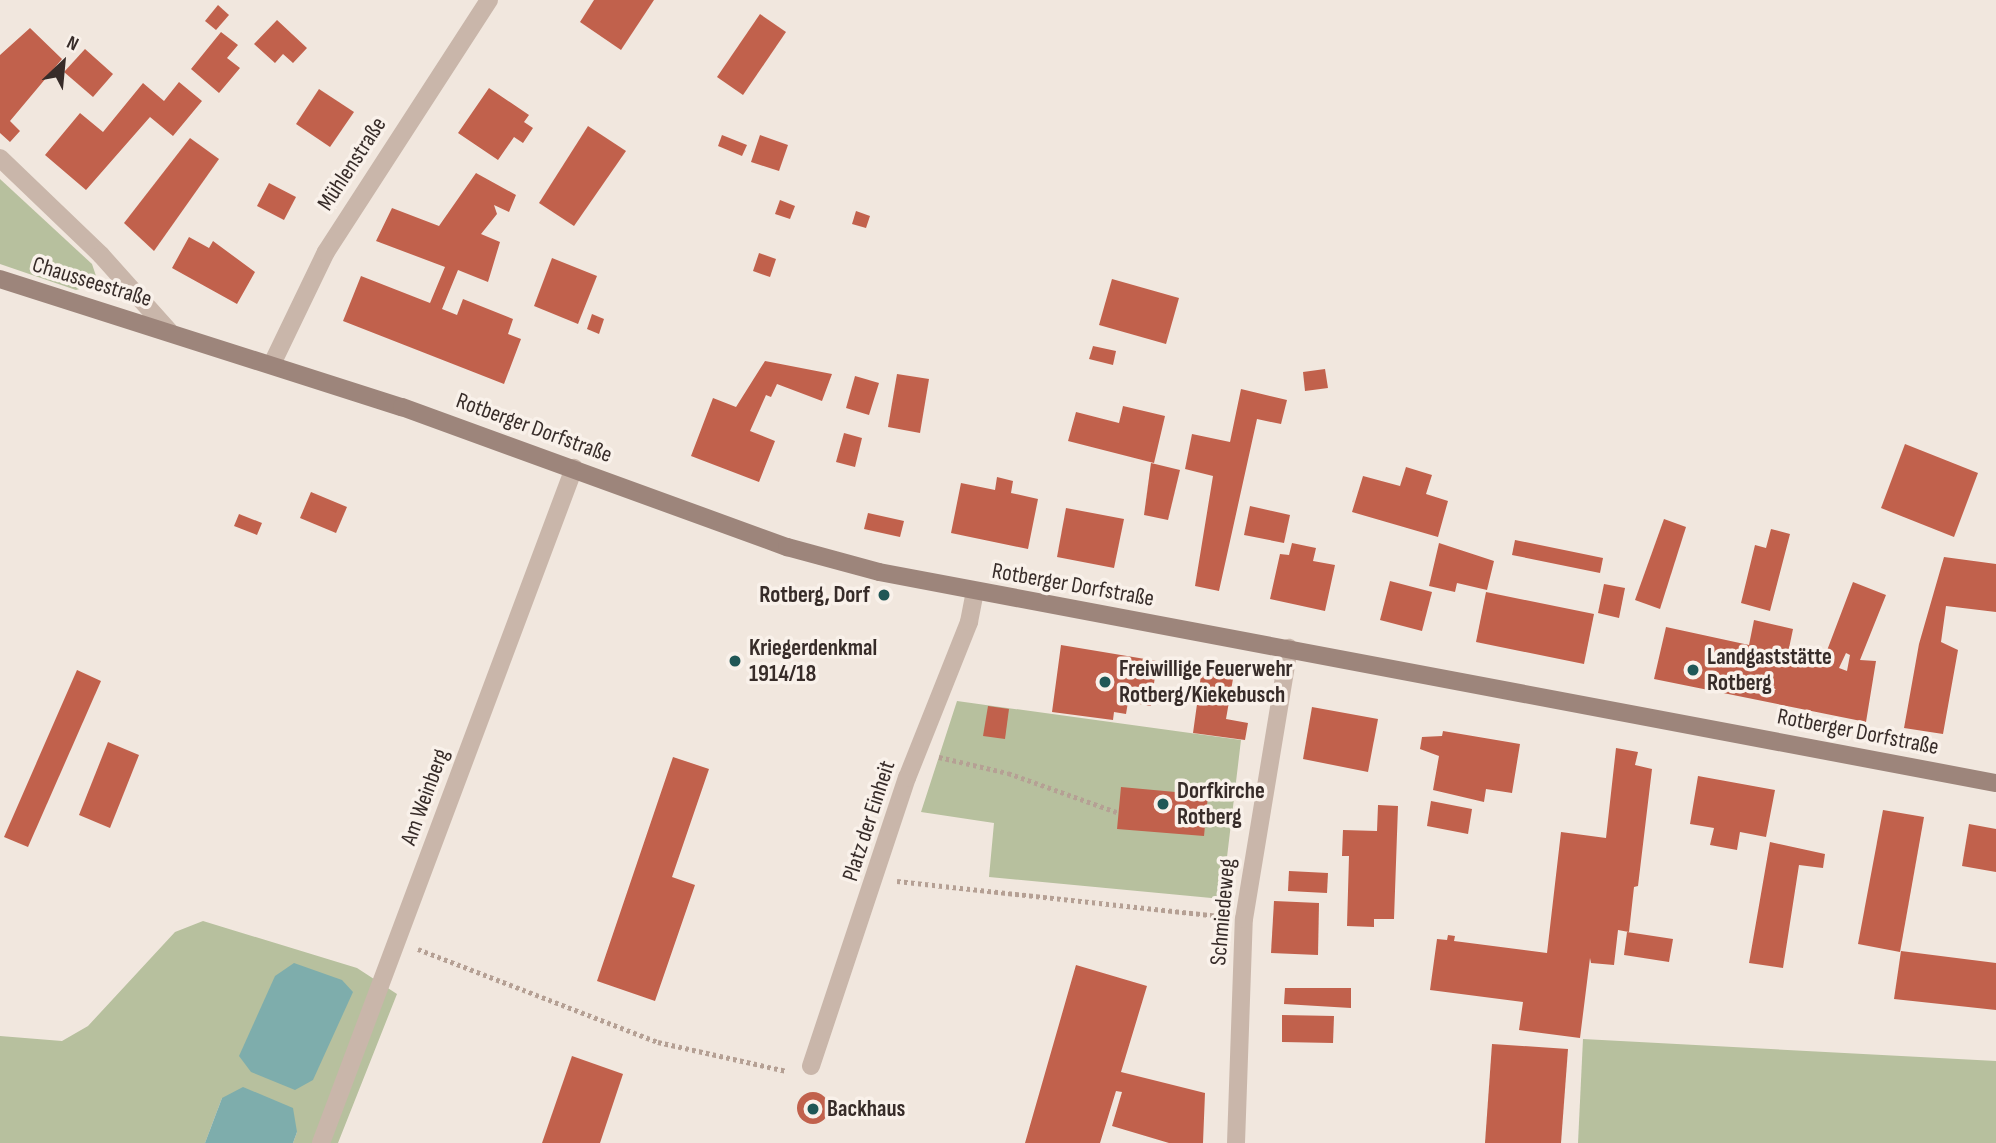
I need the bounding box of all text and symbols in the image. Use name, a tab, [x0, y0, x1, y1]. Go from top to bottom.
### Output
north arrow	[28, 28, 98, 98]
text: N	[63, 31, 82, 56]
street label: Mühlenstraße	[312, 112, 392, 216]
street label: Chausseestraße	[29, 251, 155, 313]
street label: Rotberger Dorfstraße	[452, 387, 616, 469]
street label: Rotberger Dorfstraße	[990, 557, 1156, 613]
place label: Rotberg, Dorf	[759, 581, 870, 609]
marker: Rotberg, Dorf	[876, 587, 892, 603]
place label: Kriegerdenkmal 1914/18	[749, 634, 877, 688]
place label: Landgaststätte Rotberg	[1707, 643, 1832, 697]
marker: Kriegerdenkmal 1914/18	[727, 653, 743, 669]
place label: Freiwillige Feuerwehr Rotberg/Kiekebusch	[1119, 655, 1293, 709]
marker: Landgaststätte Rotberg	[1685, 662, 1701, 678]
marker: Freiwillige Feuerwehr Rotberg/Kiekebusch	[1097, 674, 1113, 690]
street label: Rotberger Dorfstraße	[1775, 703, 1941, 761]
street label: Am Weinberg	[395, 745, 455, 849]
street label: Platz der Einheit	[837, 757, 901, 885]
place label: Dorfkirche Rotberg	[1177, 777, 1265, 831]
marker: Dorfkirche Rotberg	[1155, 796, 1171, 812]
street label: Schmiedeweg	[1205, 857, 1241, 967]
place label: Backhaus	[827, 1095, 905, 1123]
marker: Backhaus	[805, 1101, 821, 1117]

